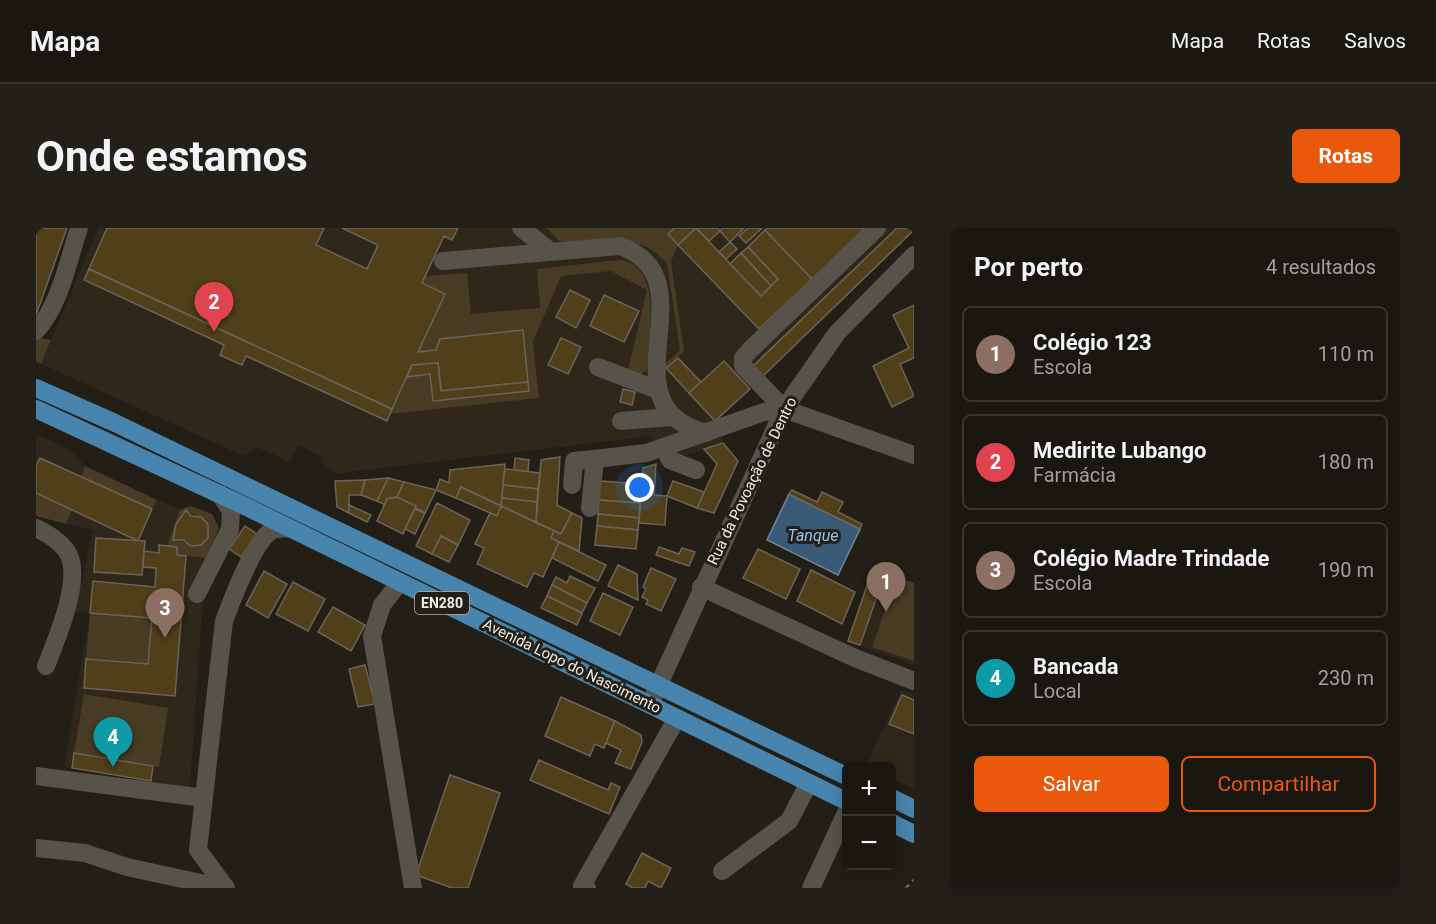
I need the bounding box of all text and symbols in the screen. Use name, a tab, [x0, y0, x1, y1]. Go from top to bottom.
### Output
text: Mapa	[30, 25, 100, 58]
text: Mapa	[1171, 29, 1224, 53]
text: Rotas	[1257, 29, 1311, 53]
text: Salvos	[1344, 29, 1406, 53]
button: Rotas	[1292, 129, 1400, 183]
text: Onde estamos	[36, 132, 308, 181]
text: Por perto	[974, 252, 1083, 282]
text: 4 resultados	[1266, 255, 1376, 279]
pin: 2	[194, 282, 234, 332]
text: Colégio 123	[1033, 330, 1152, 355]
text: 1	[990, 342, 1001, 366]
text: 110 m	[1318, 342, 1374, 366]
text: Escola	[1033, 355, 1092, 379]
street label: Rua da Povoação de Dentro	[704, 394, 800, 568]
text: Medirite Lubango	[1033, 438, 1206, 463]
text: 2	[990, 450, 1001, 474]
text: 180 m	[1318, 450, 1374, 474]
text: Farmácia	[1033, 463, 1116, 487]
your location	[625, 473, 654, 502]
water label: Tanque	[788, 526, 839, 545]
text: Colégio Madre Trindade	[1033, 546, 1269, 571]
text: 3	[990, 558, 1001, 582]
text: 190 m	[1318, 558, 1374, 582]
pin: 1	[866, 562, 906, 612]
text: Escola	[1033, 571, 1092, 595]
pin: 3	[146, 588, 184, 638]
road number: EN280	[415, 592, 469, 614]
street label: Avenida Lopo do Nascimento	[480, 615, 664, 717]
text: Bancada	[1033, 654, 1119, 679]
text: 4	[990, 666, 1001, 690]
text: 230 m	[1318, 666, 1374, 690]
text: Local	[1033, 679, 1081, 703]
pin: 4	[94, 718, 133, 767]
button: Salvar	[974, 756, 1169, 812]
button: Compartilhar	[1181, 756, 1376, 812]
map controls	[842, 762, 896, 870]
button: +	[842, 762, 896, 816]
button: −	[842, 816, 896, 870]

